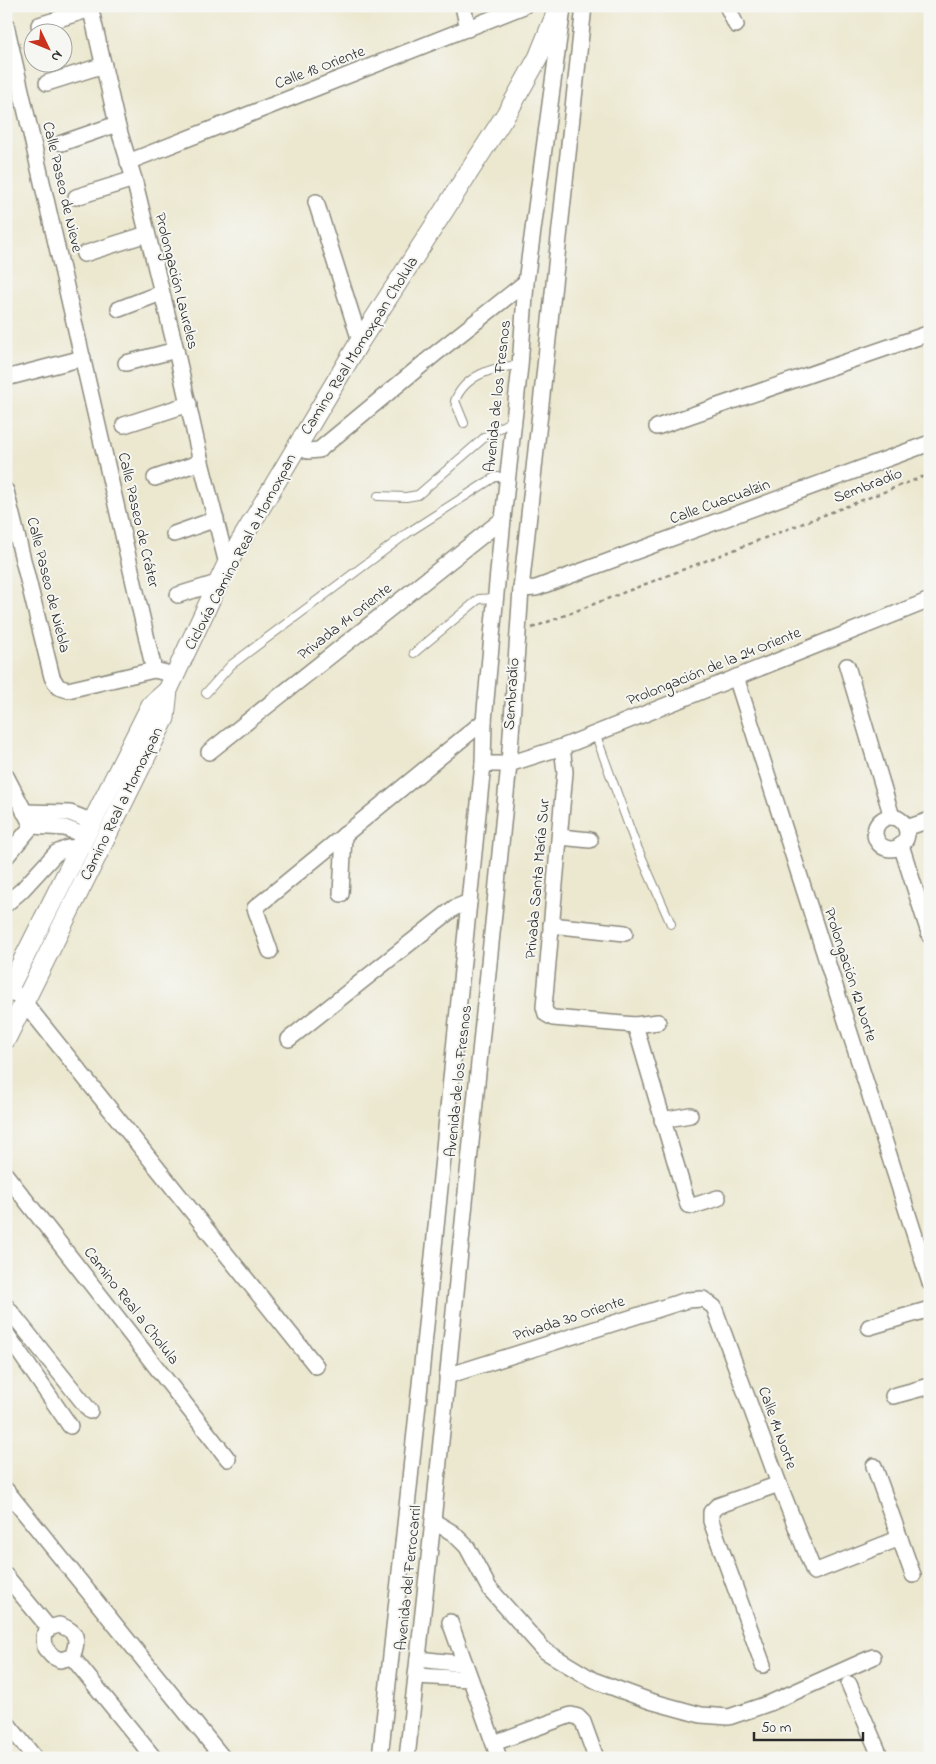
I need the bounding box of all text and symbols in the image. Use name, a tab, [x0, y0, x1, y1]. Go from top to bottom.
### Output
north arrow	[22, 22, 72, 72]
street label: Calle 18 Oriente	[271, 39, 369, 96]
text: N	[46, 45, 67, 66]
street label: Calle Paseo de Nieve	[35, 119, 89, 255]
street label: Prolongación Laureles	[147, 210, 205, 352]
street label: Camino Real Momoxpan Cholula	[295, 252, 425, 440]
street label: Avenida de los Fresnos	[478, 319, 518, 473]
street label: Ciclovía Camino Real a Momoxpan	[179, 449, 303, 655]
street label: Calle Paseo de Cráter	[111, 450, 165, 590]
street label: Sembradío	[830, 462, 906, 510]
street label: Calle Cuacualzin	[666, 473, 774, 531]
street label: Calle Paseo de Niebla	[20, 515, 76, 655]
street label: Privada 14 Oriente	[293, 577, 398, 667]
street label: Prolongación de la 24 Oriente	[623, 621, 805, 713]
street label: Sembradío	[498, 657, 526, 731]
street label: Camino Real a Momoxpan	[74, 723, 170, 885]
street label: Privada Santa María Sur	[519, 798, 557, 960]
street label: Prolongación 12 Norte	[817, 905, 883, 1046]
street label: Avenida de los Fresnos	[439, 1004, 479, 1158]
street label: Camino Real a Cholula	[77, 1242, 185, 1370]
street label: Privada 30 Oriente	[510, 1289, 629, 1348]
street label: Calle 14 Norte	[751, 1383, 803, 1473]
street label: Avenida del Ferrocarril	[389, 1504, 429, 1652]
scale bar	[754, 1709, 862, 1741]
text: 50 m	[761, 1717, 792, 1739]

